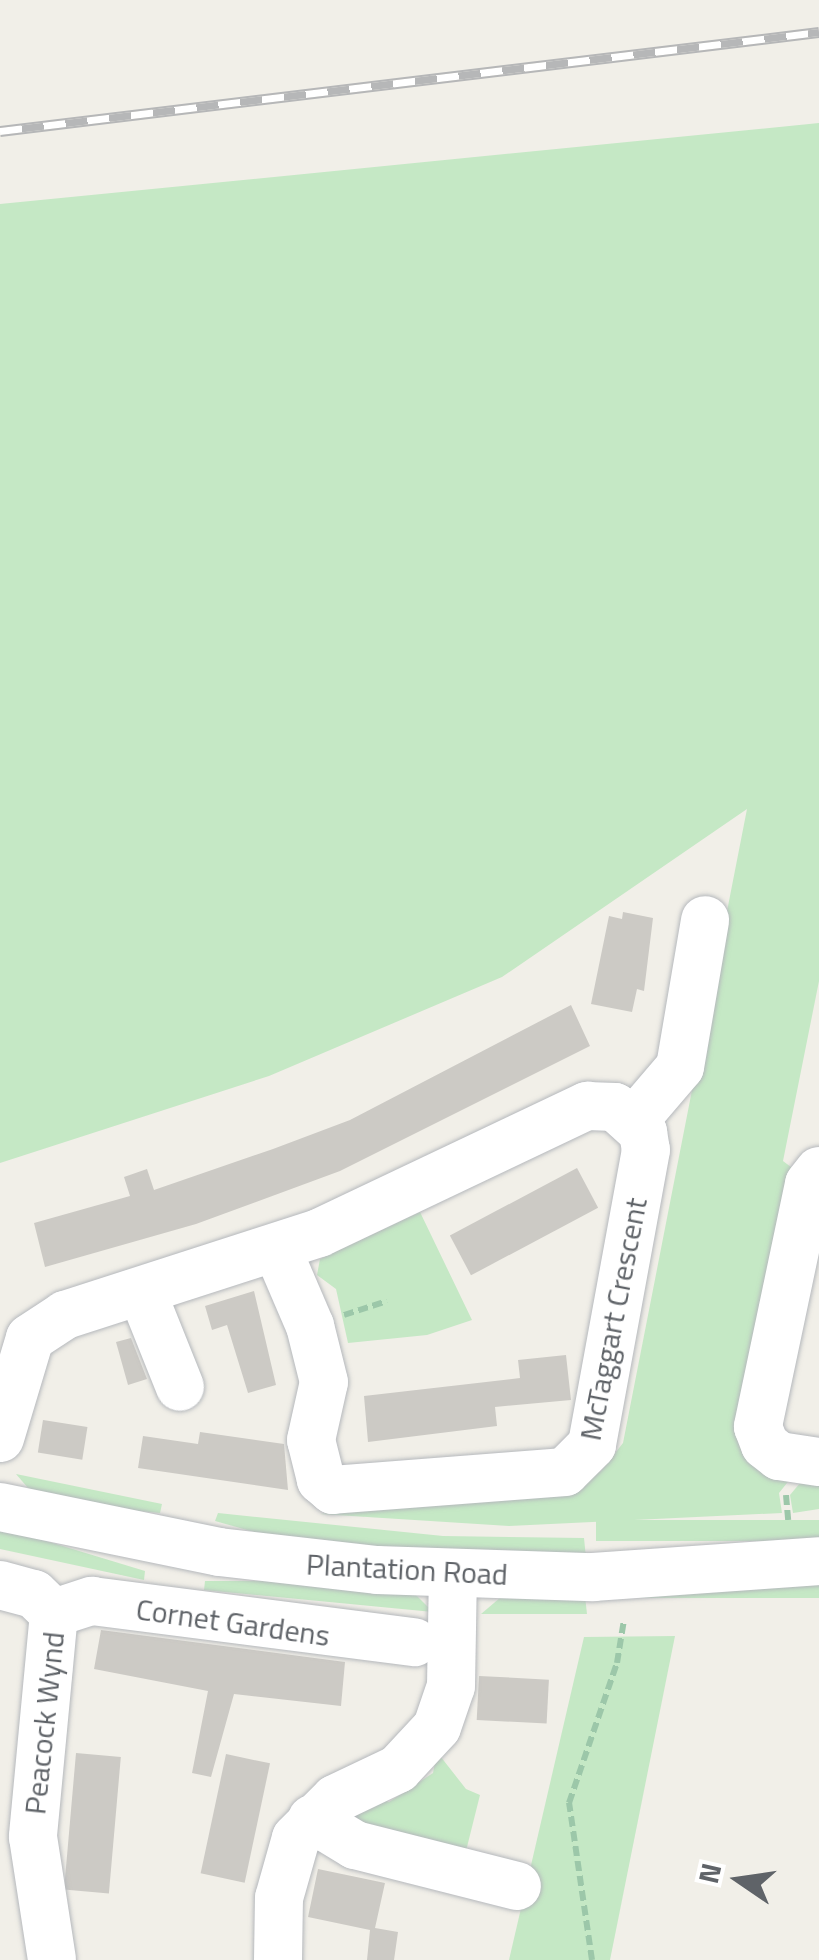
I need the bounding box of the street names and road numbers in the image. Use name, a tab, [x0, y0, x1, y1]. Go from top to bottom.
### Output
street label: McTaggart Crescent	[572, 1195, 654, 1443]
street label: Plantation Road	[305, 1546, 509, 1592]
street label: Cornet Gardens	[134, 1591, 332, 1653]
street label: Peacock Wynd	[16, 1630, 72, 1816]

